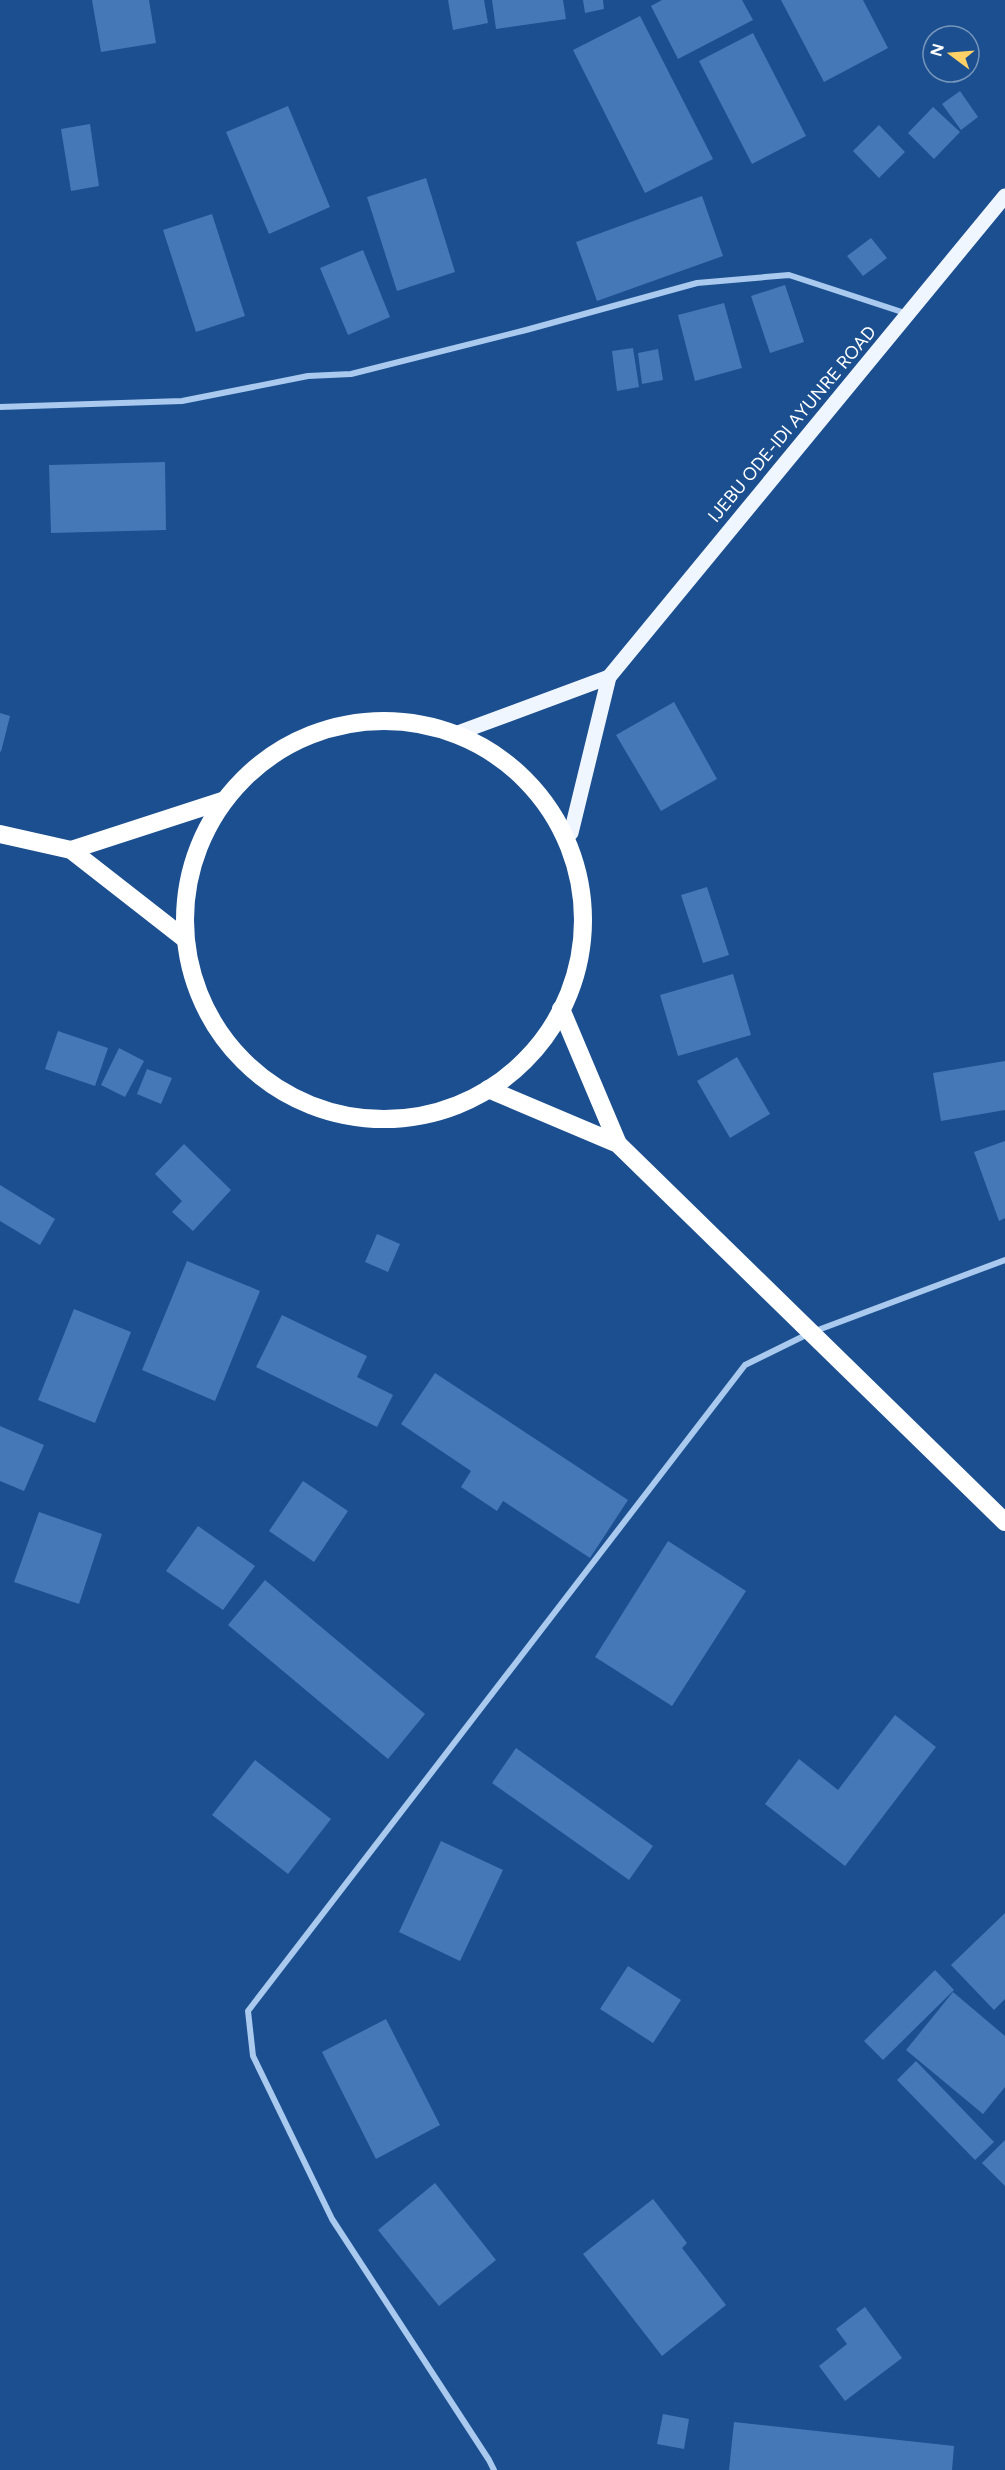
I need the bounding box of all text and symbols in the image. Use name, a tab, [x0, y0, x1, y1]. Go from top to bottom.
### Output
north arrow	[921, 24, 981, 84]
text: N	[926, 41, 948, 59]
street label: IJEBU ODE-IDI AYUNRE ROAD	[703, 321, 881, 527]

